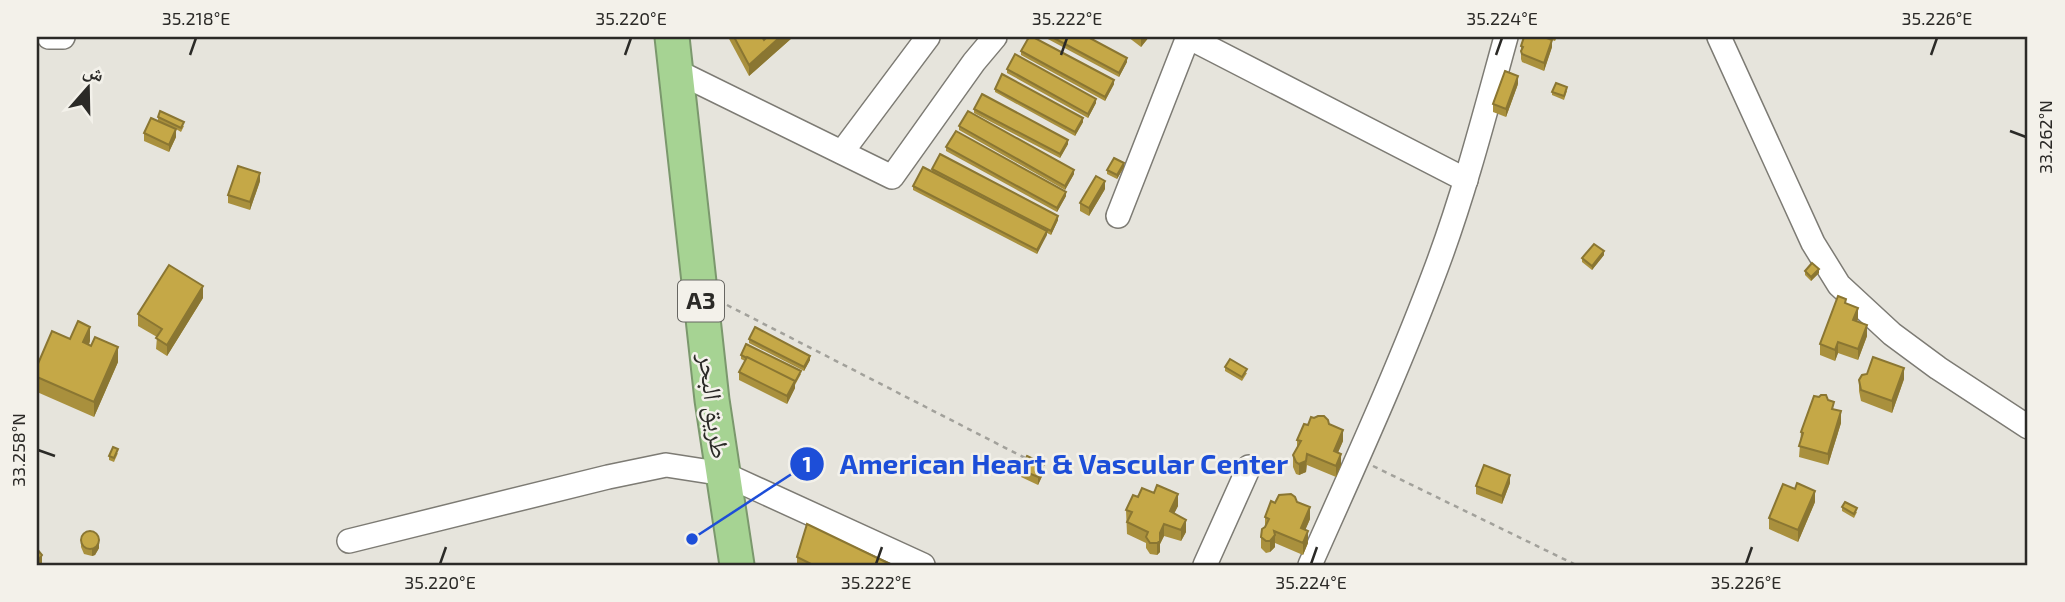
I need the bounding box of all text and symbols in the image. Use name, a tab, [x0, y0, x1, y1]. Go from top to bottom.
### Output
text: 35.218°E	[162, 7, 230, 29]
text: 35.220°E	[595, 7, 667, 29]
text: 35.222°E	[1032, 7, 1102, 29]
text: 35.224°E	[1466, 7, 1538, 29]
text: 35.226°E	[1902, 7, 1972, 29]
north arrow	[52, 52, 122, 122]
text: ش	[80, 57, 107, 87]
text: 33.262°N	[2034, 100, 2056, 174]
road number: A3	[678, 280, 724, 322]
street label: طريق البحر	[692, 350, 737, 461]
text: 33.258°N	[7, 413, 29, 487]
callout: American Heart & Vascular Center	[790, 440, 1303, 489]
text: American Heart & Vascular Center	[840, 446, 1288, 480]
text: 1	[802, 451, 812, 476]
text: 35.220°E	[404, 571, 476, 593]
text: 35.222°E	[841, 571, 911, 593]
text: 35.224°E	[1275, 571, 1347, 593]
text: 35.226°E	[1711, 571, 1781, 593]

